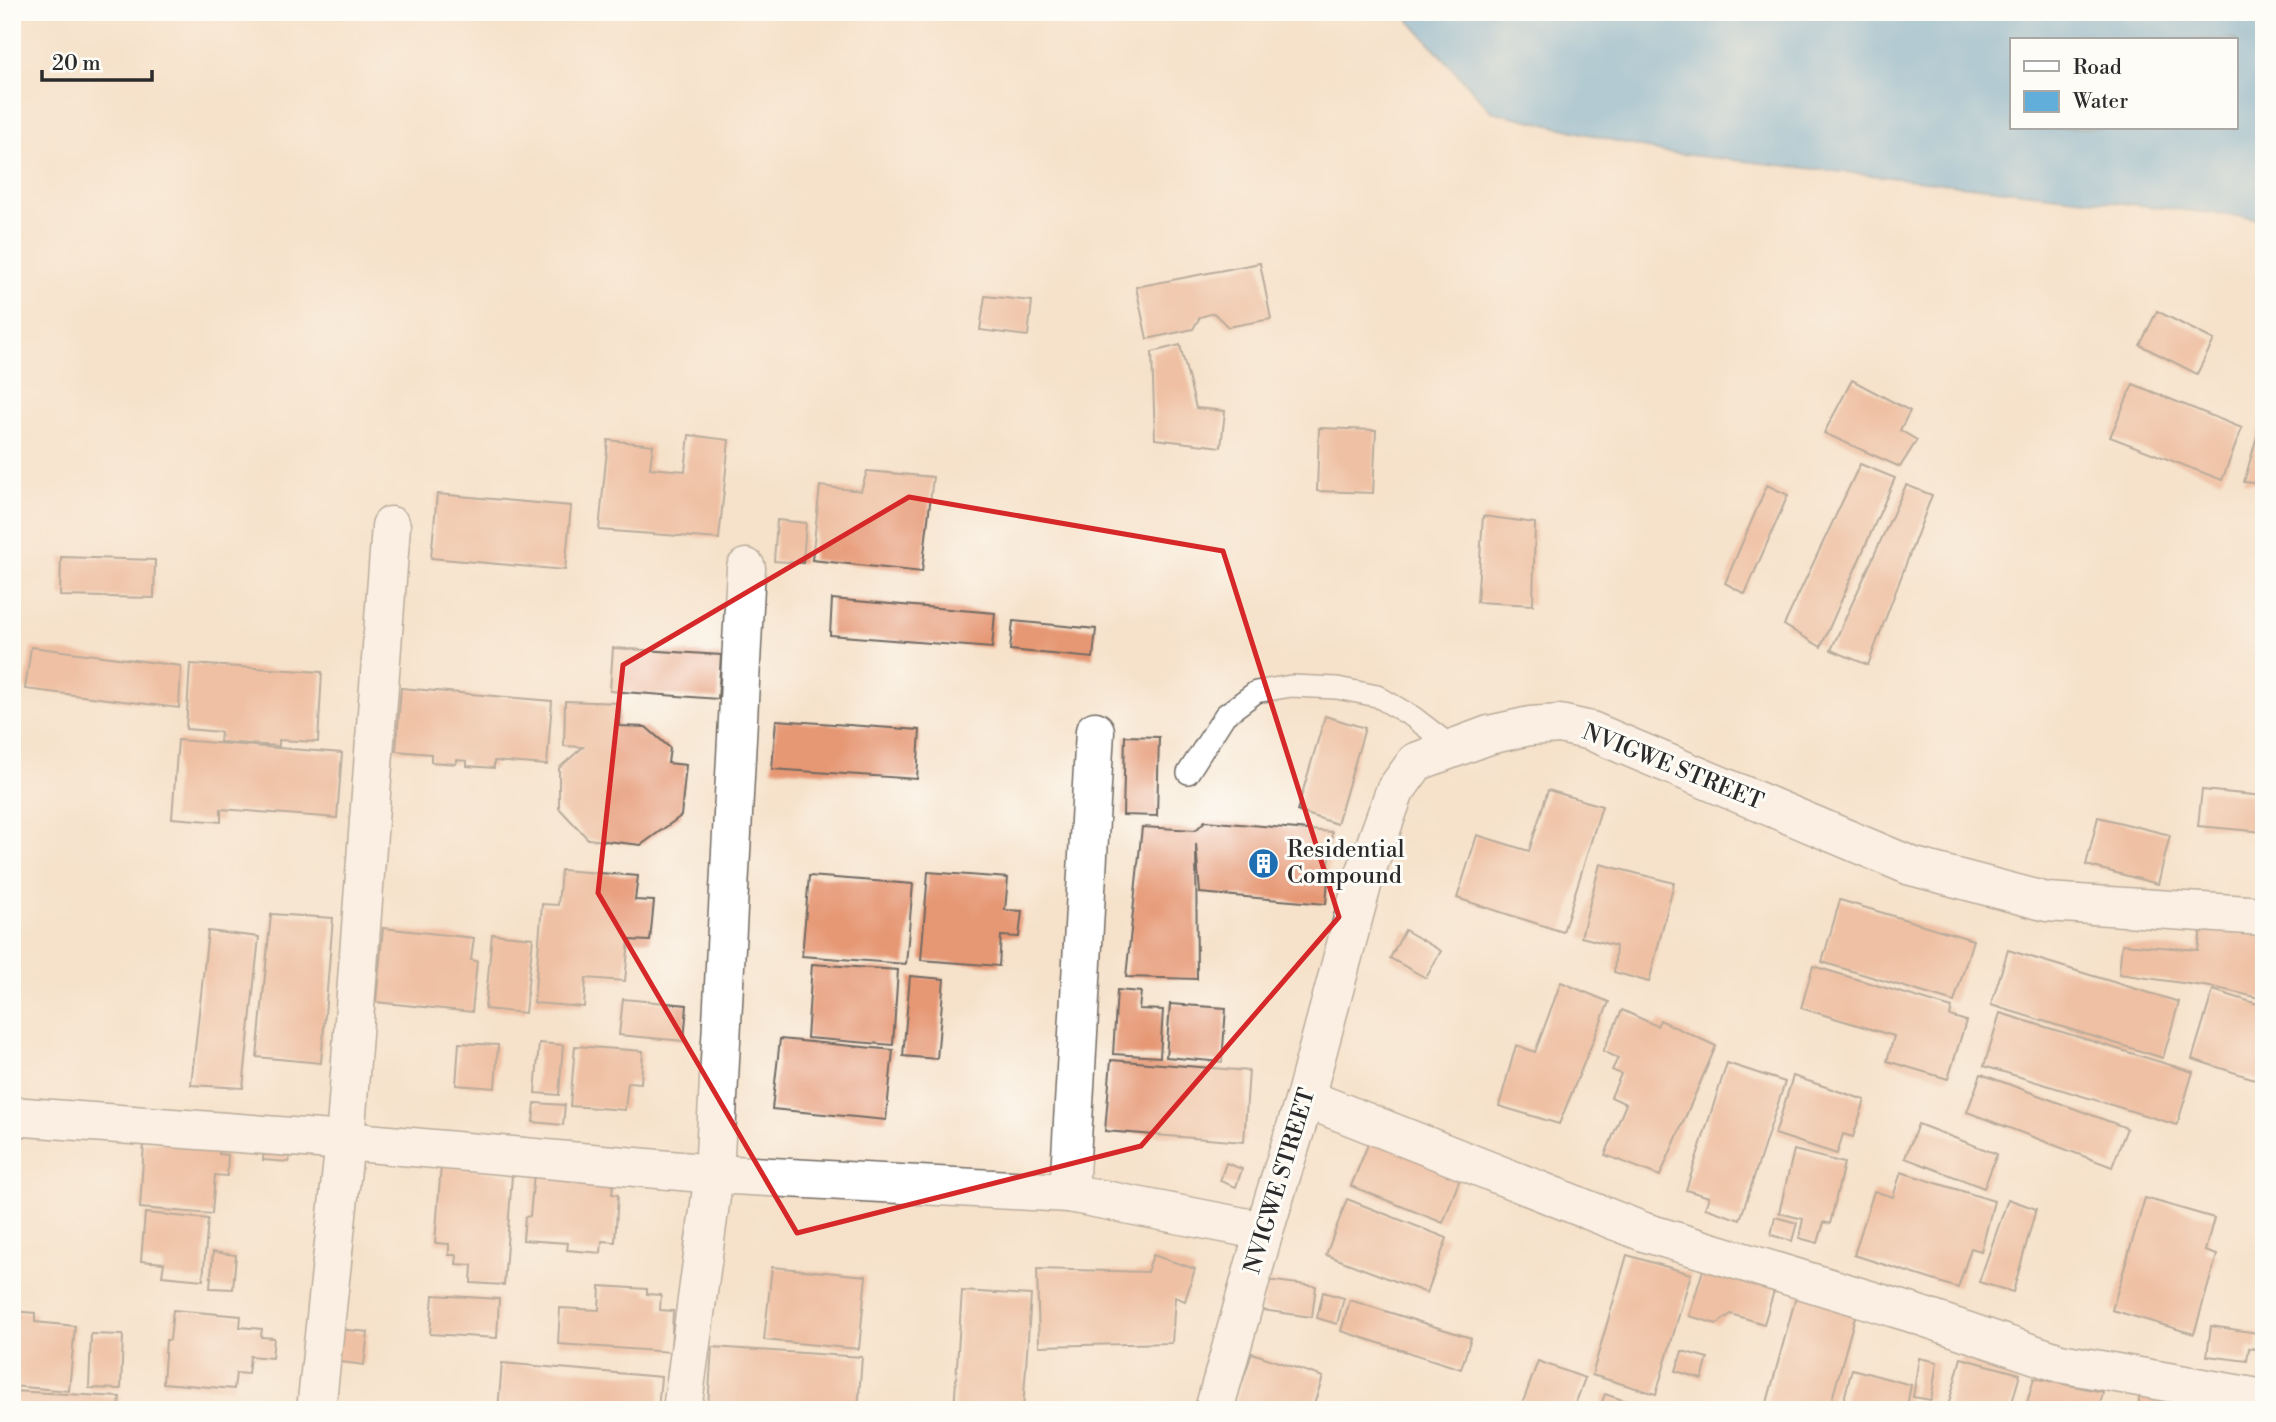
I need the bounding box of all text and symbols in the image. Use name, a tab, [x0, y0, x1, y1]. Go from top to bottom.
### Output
scale bar	[42, 38, 152, 82]
legend	[2010, 38, 2238, 130]
text: 20 m	[52, 51, 101, 77]
text: Road	[2073, 55, 2122, 81]
text: Water	[2072, 89, 2128, 115]
street label: NVIGWE STREET	[1578, 718, 1768, 816]
place label: Residential Compound	[1287, 836, 1405, 890]
building icon: Residential Compound	[1247, 846, 1281, 880]
street label: NVIGWE STREET	[1238, 1085, 1322, 1277]

